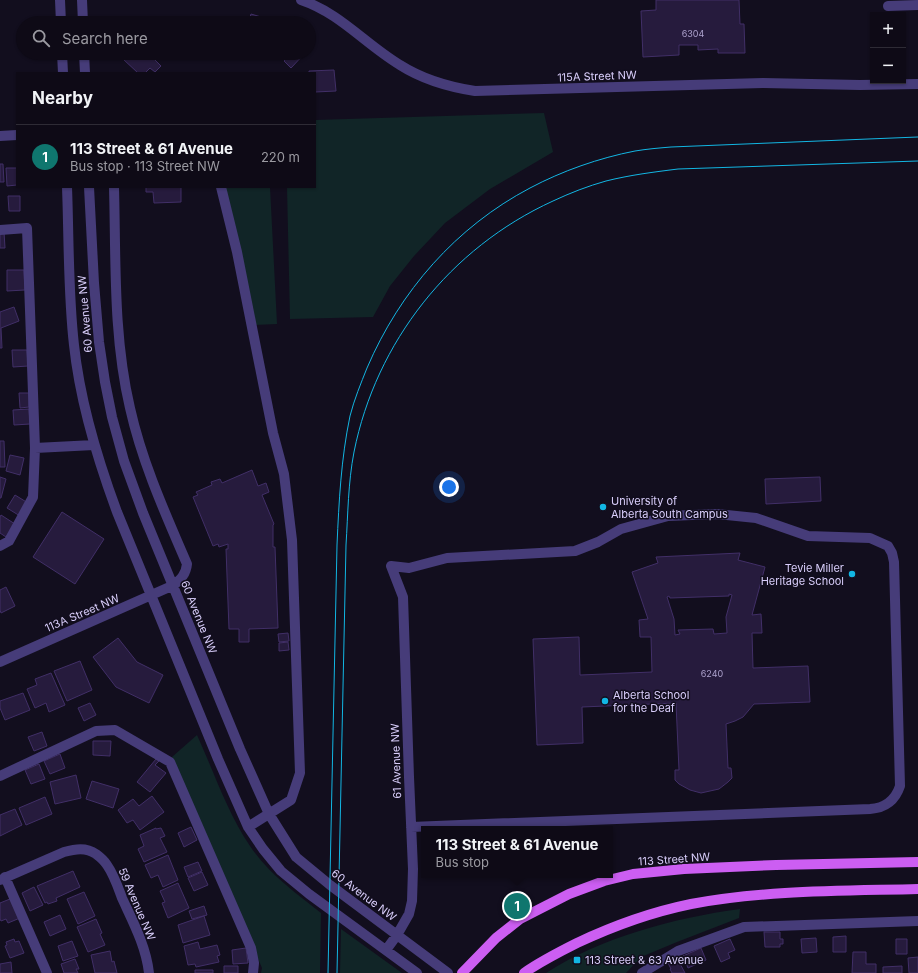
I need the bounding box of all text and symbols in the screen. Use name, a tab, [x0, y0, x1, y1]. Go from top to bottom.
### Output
map controls	[870, 12, 906, 84]
button: +	[870, 12, 906, 48]
search box	[16, 16, 316, 60]
icon: search	[30, 27, 52, 49]
house number: 6304	[682, 28, 704, 39]
text: Search here	[62, 29, 148, 48]
button: −	[870, 48, 906, 84]
street label: 115A Street NW	[557, 68, 637, 84]
text: Nearby	[32, 88, 93, 108]
text: 113 Street & 61 Avenue	[70, 139, 233, 158]
text: 1	[42, 149, 48, 165]
text: 220 m	[261, 149, 300, 165]
text: Bus stop · 113 Street NW	[70, 158, 220, 174]
street label: 60 Avenue NW	[75, 275, 95, 353]
your location	[439, 477, 459, 497]
place label: University of Alberta South Campus	[611, 494, 728, 521]
marker: University of Alberta South Campus	[598, 502, 608, 512]
place label: Tevie Miller Heritage School	[761, 561, 844, 588]
marker: Tevie Miller Heritage School	[847, 569, 857, 579]
street label: 60 Avenue NW	[178, 578, 220, 656]
street label: 113A Street NW	[43, 591, 122, 635]
house number: 6240	[701, 668, 724, 679]
place label: Alberta School for the Deaf	[613, 688, 689, 715]
marker: Alberta School for the Deaf	[600, 696, 610, 706]
street label: 61 Avenue NW	[388, 723, 404, 799]
popup	[421, 826, 613, 878]
text: 113 Street & 61 Avenue	[436, 835, 599, 854]
street label: 113 Street NW	[638, 849, 711, 868]
text: Bus stop	[436, 854, 489, 870]
street label: 59 Avenue NW	[115, 866, 159, 943]
street label: 60 Avenue NW	[329, 866, 399, 924]
pin: 1	[504, 891, 530, 921]
place label: 113 Street & 63 Avenue	[585, 953, 704, 967]
marker: 113 Street & 63 Avenue	[572, 955, 582, 965]

